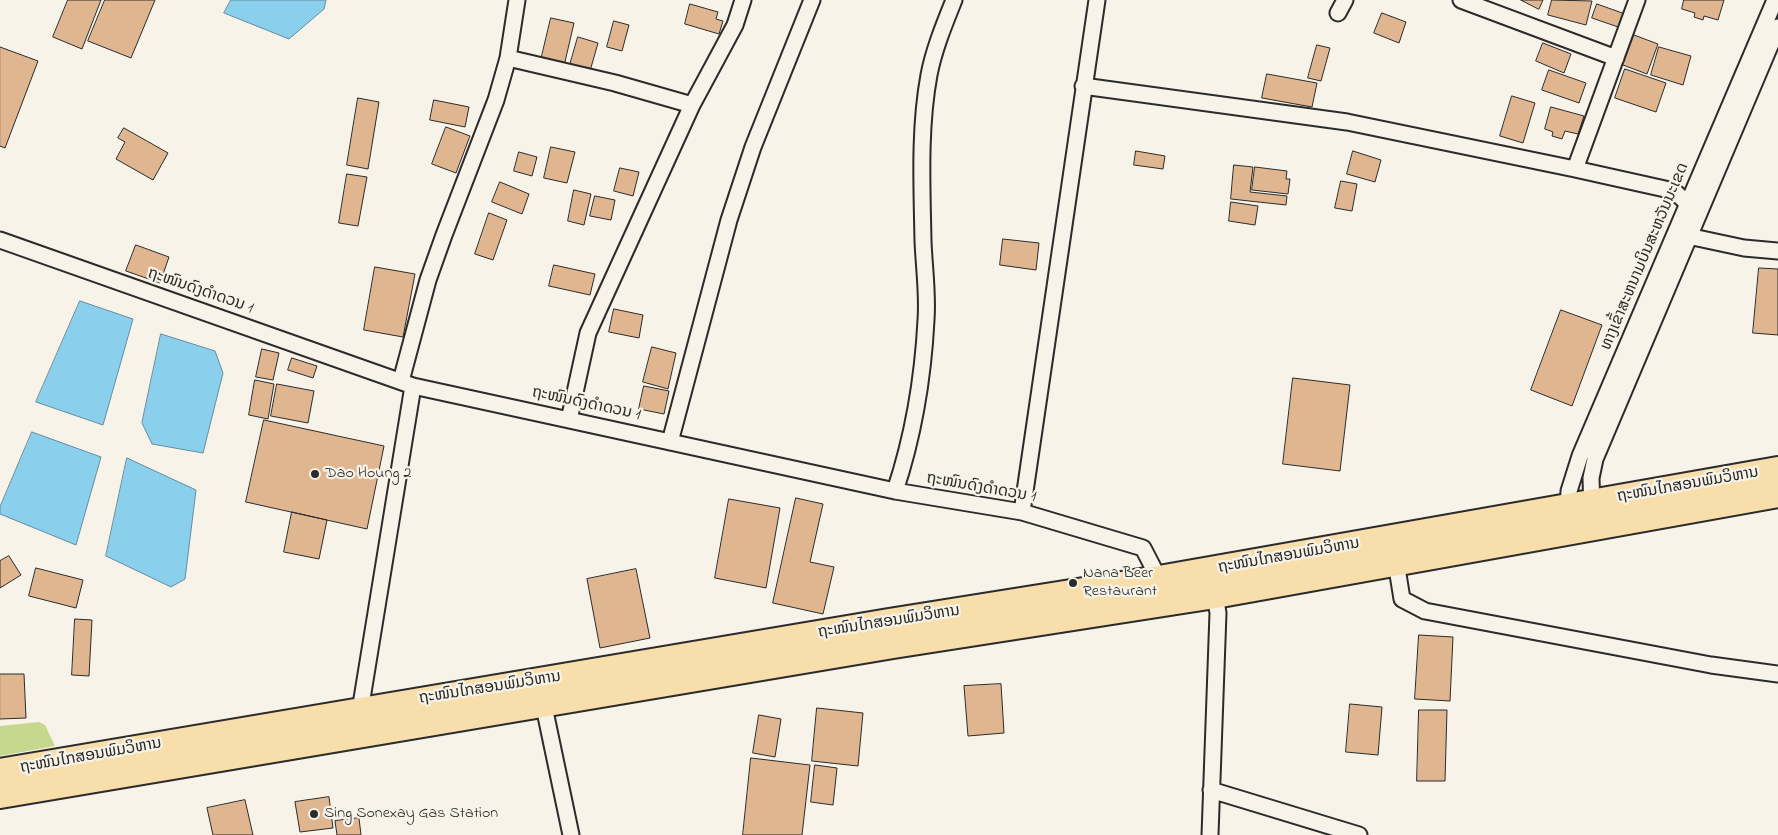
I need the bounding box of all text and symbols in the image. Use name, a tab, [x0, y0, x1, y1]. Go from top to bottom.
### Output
street label: ທາງເຂົ້າສະຫນາມບິນສະຫວັນນະເຂດ	[1598, 160, 1694, 354]
street label: ຖະໜົນດົງດຳດວນ 1	[144, 265, 256, 319]
street label: ຖະໜົນດົງດຳດວນ 1	[530, 384, 642, 426]
place label: Dao Houng 2	[325, 464, 411, 484]
street label: ຖະໜົນໄກສອນພົມວິຫານ	[1616, 464, 1760, 508]
marker: Dao Houng 2	[309, 468, 321, 480]
street label: ຖະໜົນດົງດຳດວນ 1	[925, 470, 1037, 508]
street label: ຖະໜົນໄກສອນພົມວິຫານ	[1217, 535, 1361, 579]
place label: Nana Beer Restaurant	[1083, 564, 1157, 602]
marker: Nana Beer Restaurant	[1067, 577, 1079, 589]
street label: ຖະໜົນໄກສອນພົມວິຫານ	[817, 602, 961, 644]
street label: ຖະໜົນໄກສອນພົມວິຫານ	[418, 668, 562, 710]
street label: ຖະໜົນໄກສອນພົມວິຫານ	[19, 735, 163, 779]
place label: Sing Sonexay Gas Station	[324, 804, 498, 824]
marker: Sing Sonexay Gas Station	[308, 808, 320, 820]

